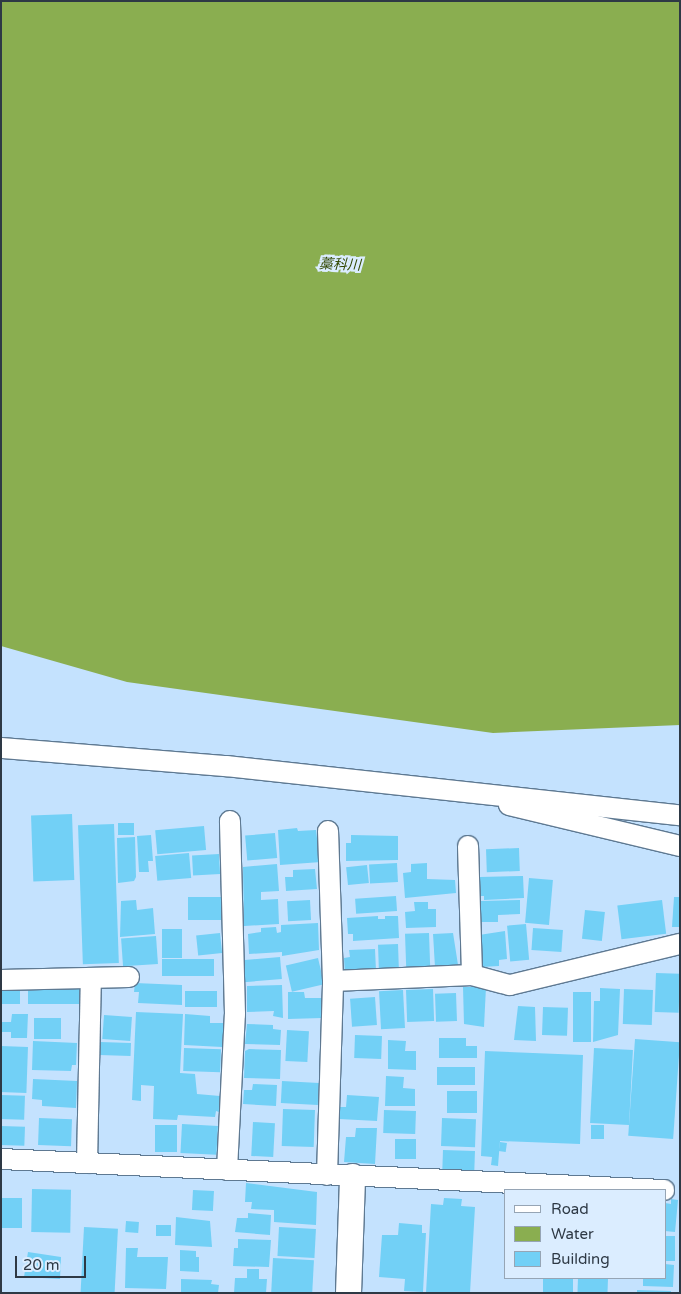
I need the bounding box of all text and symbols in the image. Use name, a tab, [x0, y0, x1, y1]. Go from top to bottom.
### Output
water label: 藁科川	[319, 256, 361, 274]
legend	[503, 1189, 666, 1279]
text: Road	[551, 1200, 589, 1218]
text: Water	[551, 1225, 594, 1243]
scale bar	[18, 1246, 89, 1278]
text: Building	[551, 1250, 610, 1268]
text: 20 m	[23, 1256, 60, 1274]

